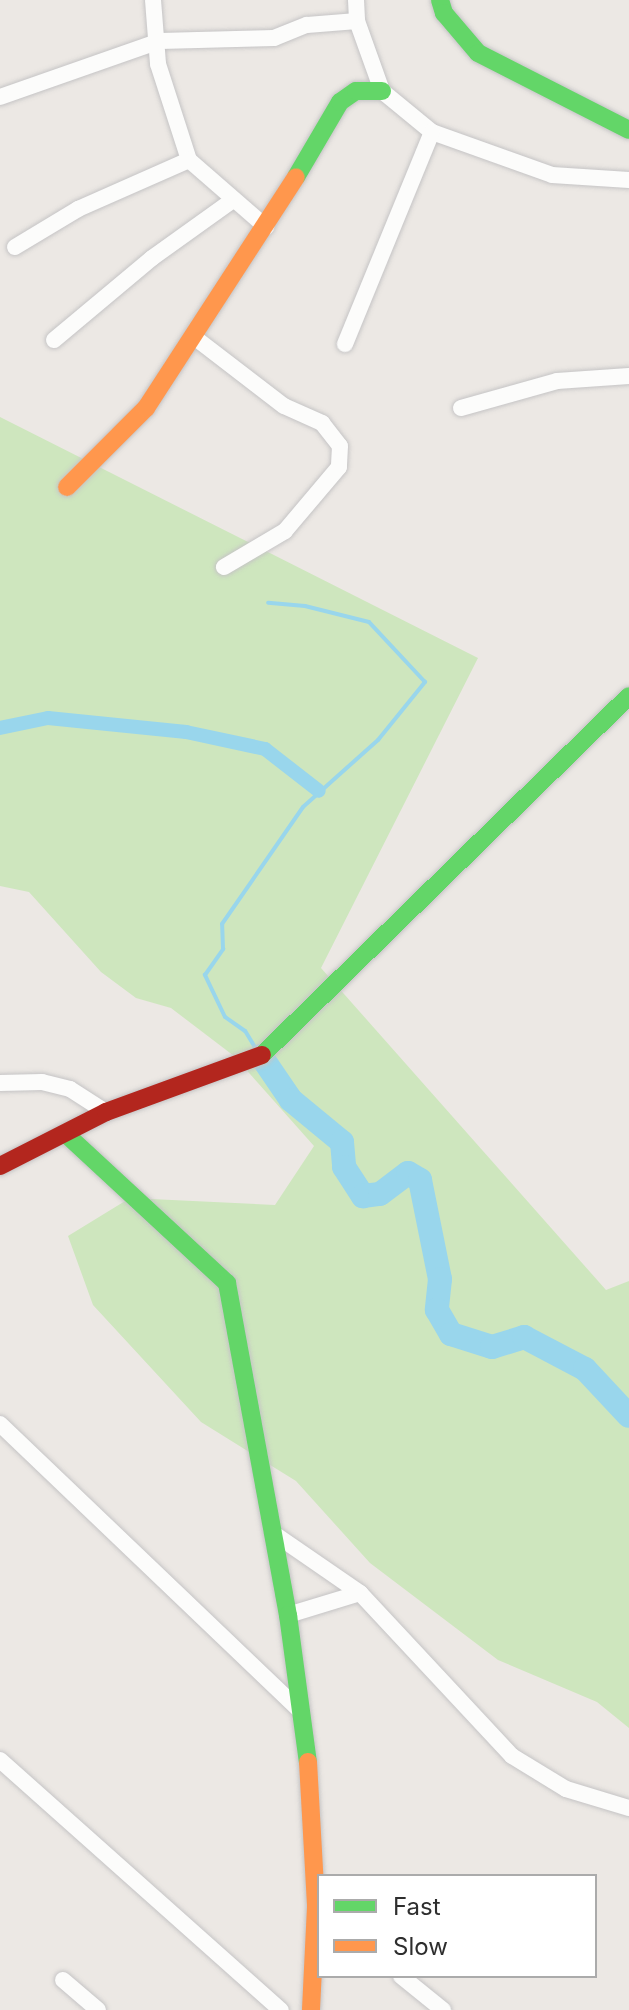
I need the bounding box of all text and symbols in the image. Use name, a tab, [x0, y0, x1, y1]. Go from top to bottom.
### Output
legend	[317, 1874, 597, 1978]
text: Fast	[393, 1892, 441, 1921]
text: Slow	[393, 1932, 448, 1961]

